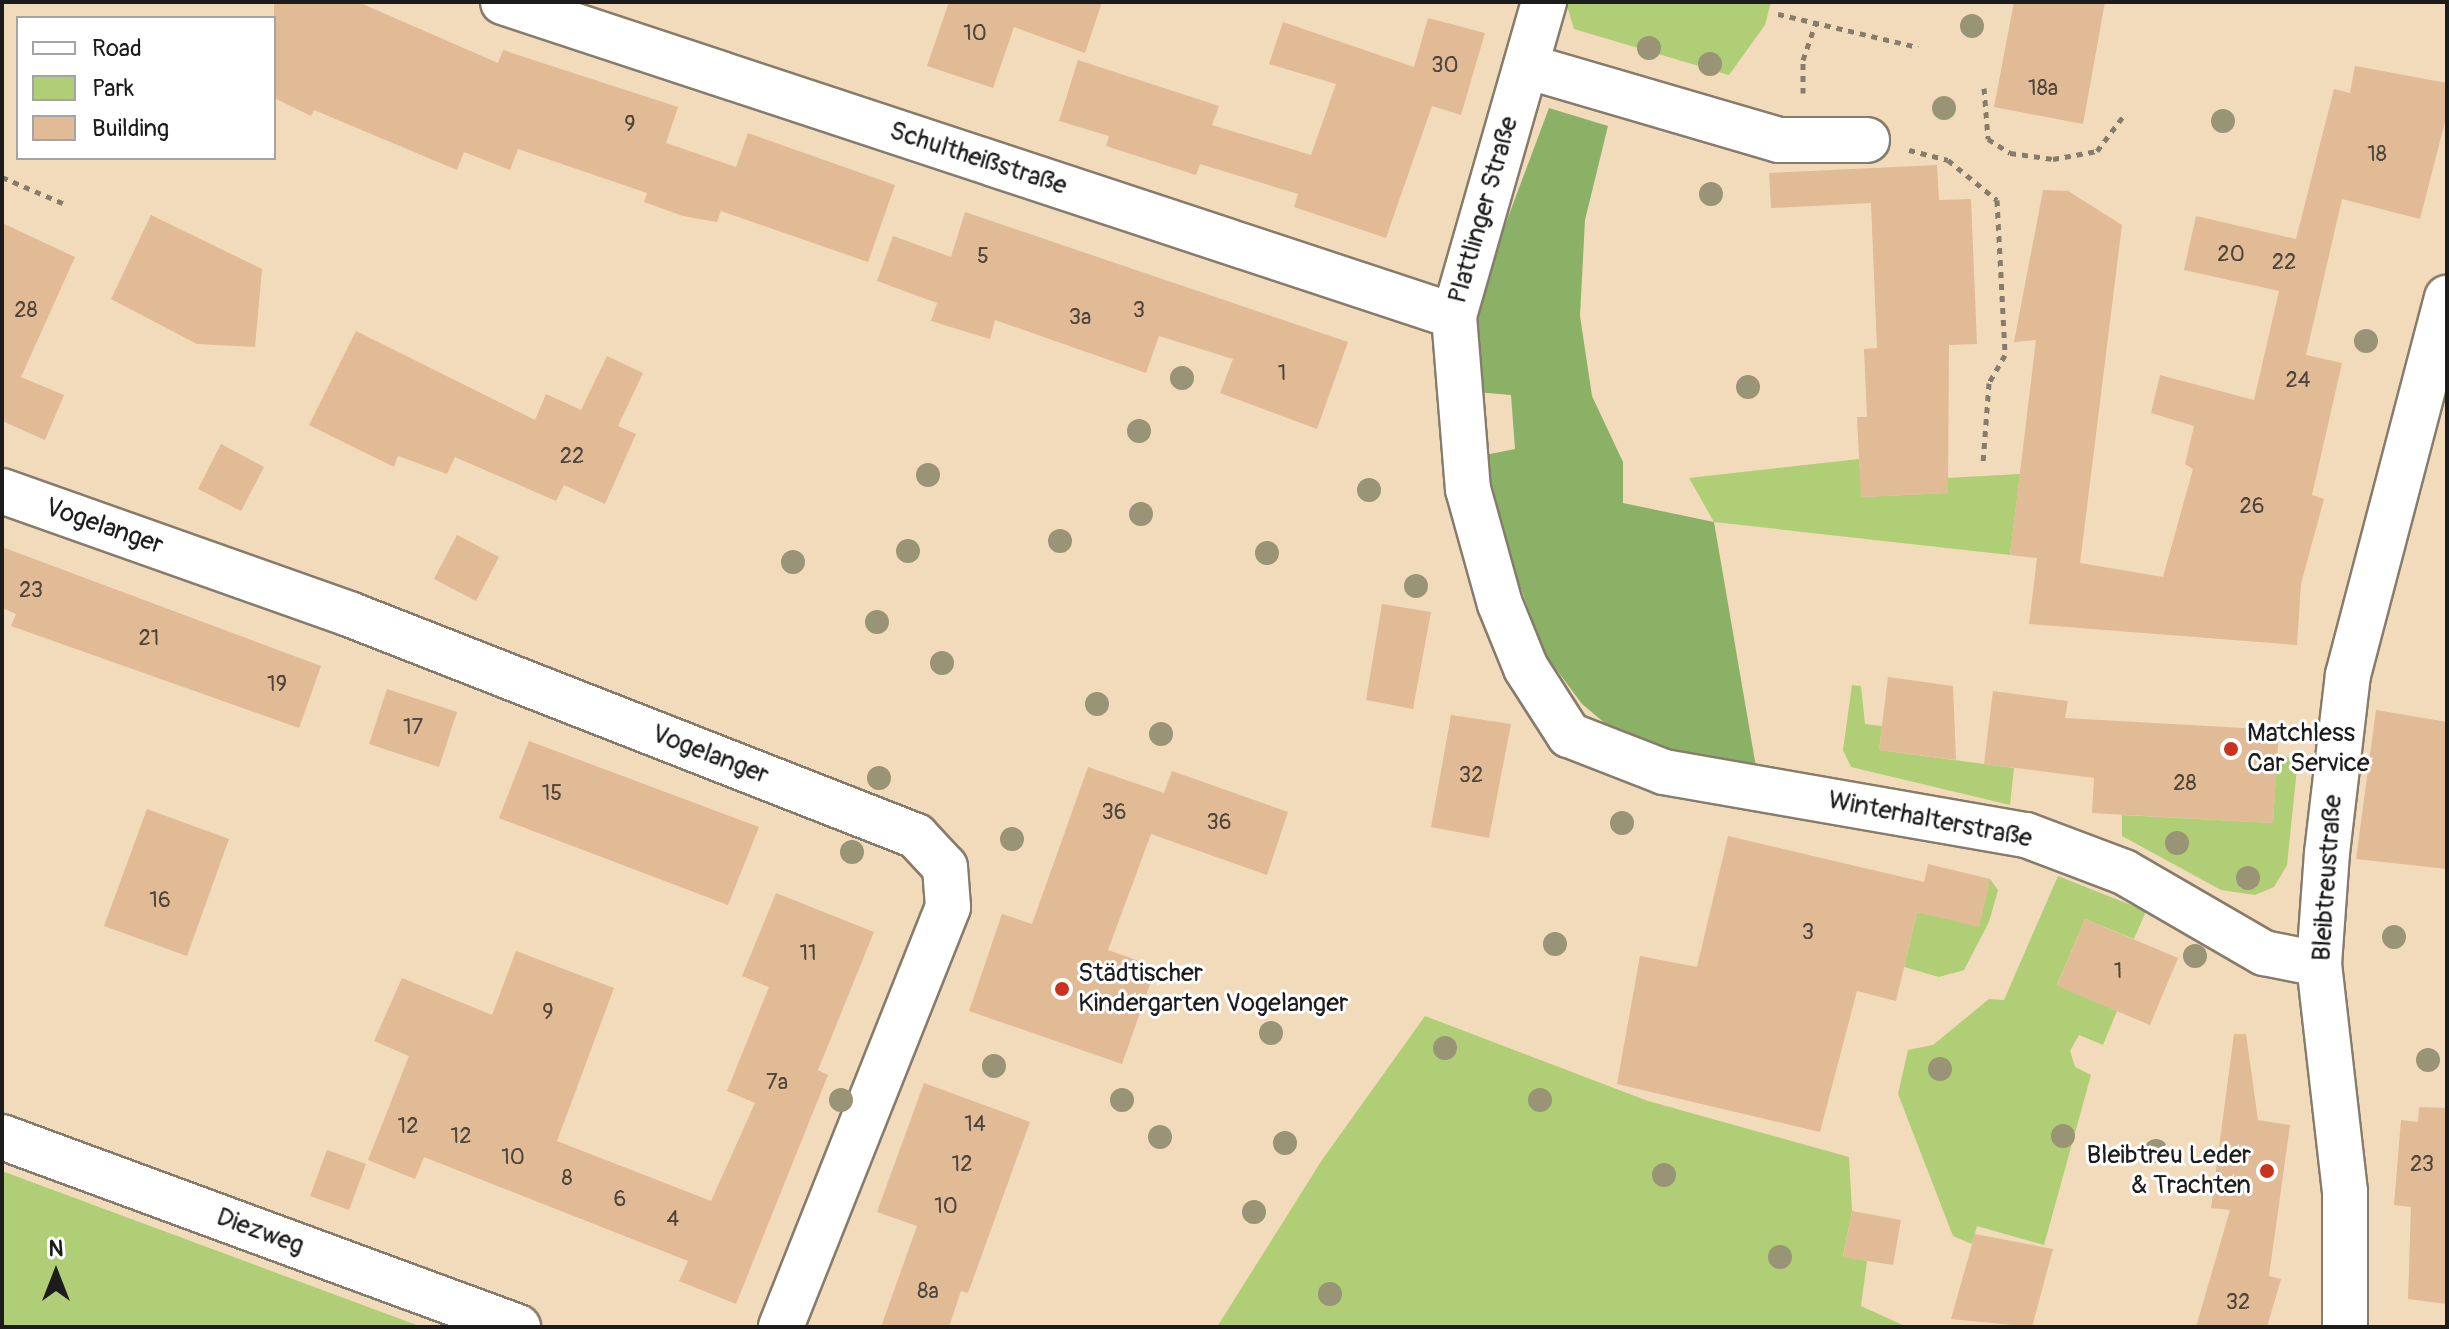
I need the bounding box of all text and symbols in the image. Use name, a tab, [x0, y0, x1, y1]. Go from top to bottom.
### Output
legend	[16, 16, 276, 160]
house number: 10	[963, 21, 987, 47]
text: Road	[92, 34, 142, 63]
house number: 30	[1431, 53, 1459, 79]
text: Park	[92, 74, 134, 103]
house number: 18a	[2028, 76, 2058, 102]
house number: 9	[624, 112, 636, 138]
street label: Plattlinger Straße	[1442, 113, 1526, 307]
text: Building	[92, 114, 169, 143]
street label: Schultheißstraße	[885, 116, 1071, 202]
house number: 18	[2367, 142, 2387, 168]
house number: 20	[2217, 242, 2245, 268]
house number: 5	[977, 244, 989, 270]
house number: 22	[2272, 250, 2296, 276]
house number: 28	[14, 298, 38, 324]
house number: 3	[1133, 298, 1145, 324]
house number: 3a	[1069, 305, 1091, 331]
house number: 1	[1278, 361, 1286, 387]
house number: 24	[2285, 368, 2311, 394]
house number: 22	[560, 444, 584, 470]
street label: Vogelanger	[41, 492, 167, 562]
house number: 26	[2239, 494, 2265, 520]
house number: 23	[19, 578, 43, 604]
house number: 21	[139, 626, 159, 652]
house number: 19	[267, 672, 287, 698]
house number: 17	[403, 715, 423, 741]
street label: Vogelanger	[647, 718, 773, 792]
place label: Matchless Car Service	[2247, 718, 2370, 780]
marker: Matchless Car Service	[2222, 740, 2240, 758]
house number: 32	[1459, 763, 1483, 789]
house number: 28	[2173, 771, 2197, 797]
house number: 15	[542, 781, 562, 807]
street label: Winterhalterstraße	[1825, 785, 2035, 855]
street label: Bleibtreustraße	[2307, 794, 2349, 962]
house number: 36	[1101, 800, 1127, 826]
house number: 36	[1206, 810, 1232, 836]
house number: 16	[149, 888, 171, 914]
house number: 3	[1802, 920, 1814, 946]
house number: 11	[799, 941, 817, 967]
place label: Städtischer Kindergarten Vogelanger	[1078, 958, 1348, 1020]
house number: 1	[2114, 959, 2122, 985]
marker: Städtischer Kindergarten Vogelanger	[1053, 980, 1071, 998]
house number: 9	[542, 1000, 554, 1026]
house number: 7a	[766, 1070, 788, 1096]
house number: 14	[964, 1112, 986, 1138]
house number: 12	[398, 1114, 418, 1140]
house number: 12	[451, 1124, 471, 1150]
place label: Bleibtreu Leder & Trachten	[2087, 1140, 2251, 1202]
house number: 10	[501, 1145, 525, 1171]
house number: 12	[952, 1152, 972, 1178]
house number: 23	[2410, 1152, 2434, 1178]
marker: Bleibtreu Leder & Trachten	[2258, 1162, 2276, 1180]
house number: 8	[561, 1166, 573, 1192]
house number: 6	[614, 1187, 626, 1213]
house number: 10	[934, 1194, 958, 1220]
street label: Diezweg	[212, 1202, 308, 1262]
house number: 4	[667, 1207, 679, 1233]
north arrow	[16, 1233, 96, 1313]
text: N	[49, 1235, 63, 1263]
house number: 8a	[917, 1279, 939, 1305]
house number: 32	[2226, 1290, 2250, 1316]

